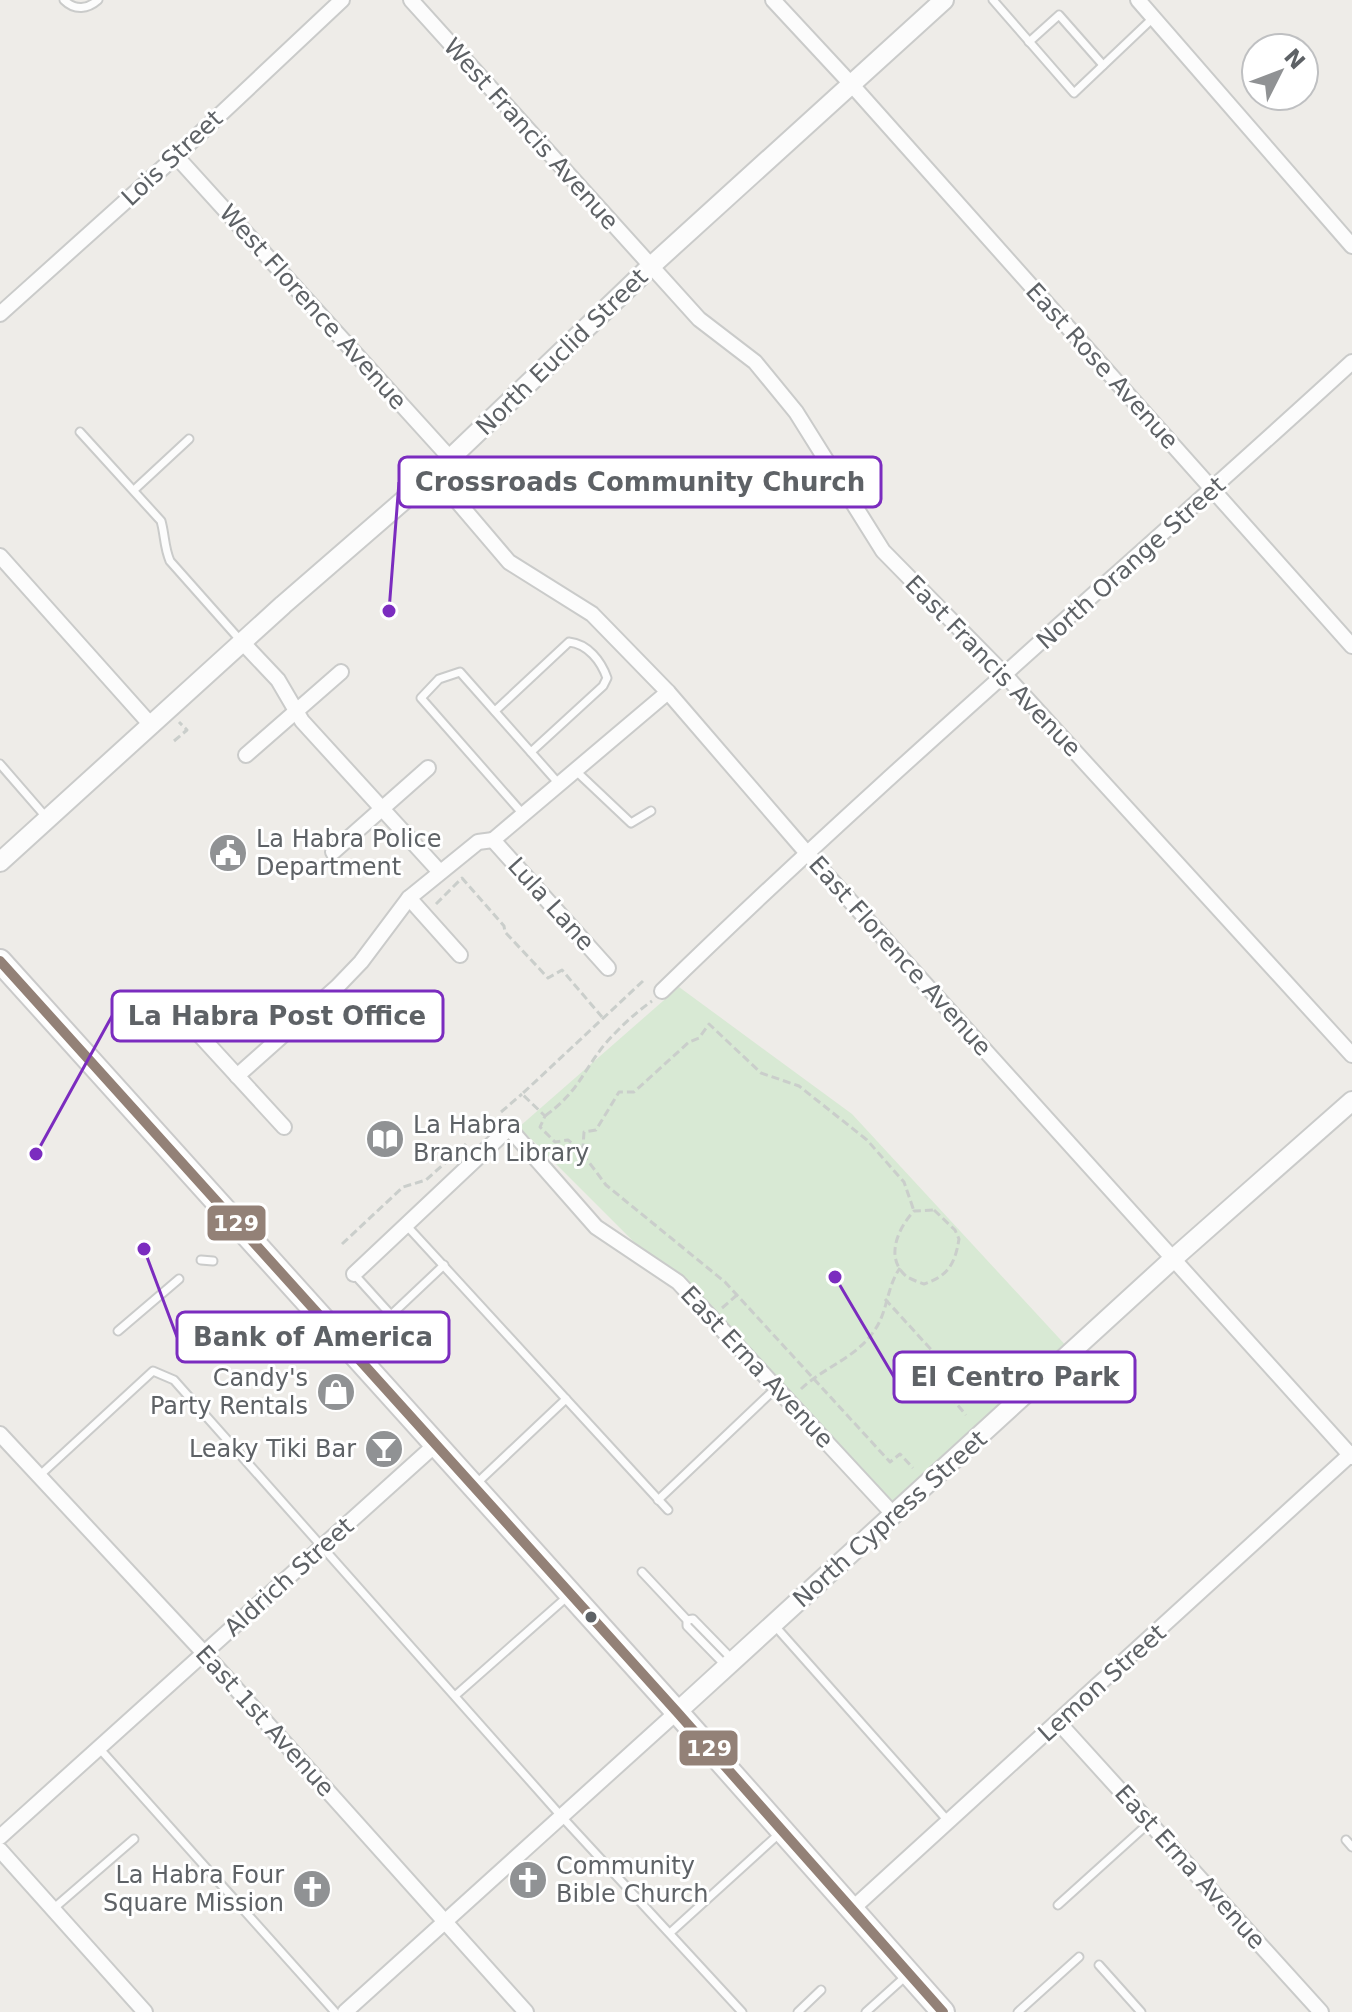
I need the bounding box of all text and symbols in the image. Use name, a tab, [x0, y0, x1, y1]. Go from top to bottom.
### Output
north arrow	[1240, 32, 1320, 112]
street label: West Francis Avenue	[438, 33, 624, 235]
text: N	[1279, 44, 1310, 74]
street label: Lois Street	[116, 104, 228, 212]
street label: West Florence Avenue	[214, 199, 412, 415]
street label: North Euclid Street	[470, 263, 654, 441]
street label: East Rose Avenue	[1020, 277, 1184, 455]
callout: Crossroads Community Church	[399, 457, 881, 507]
text: Crossroads Community Church	[415, 467, 865, 497]
street label: North Orange Street	[1031, 471, 1231, 655]
street label: East Francis Avenue	[899, 570, 1087, 762]
place label: La Habra Police Department	[256, 825, 442, 881]
public building icon: La Habra Police Department	[207, 832, 249, 874]
street label: East Florence Avenue	[803, 851, 997, 1061]
street label: Lula Lane	[502, 852, 600, 956]
callout: La Habra Post Office	[112, 991, 443, 1041]
text: La Habra Post Office	[128, 1001, 426, 1031]
place label: La Habra Branch Library	[413, 1111, 589, 1167]
library icon: La Habra Branch Library	[364, 1118, 406, 1160]
line badge: 129	[206, 1204, 267, 1242]
text: 129	[213, 1211, 259, 1236]
street label: East Erna Avenue	[675, 1280, 839, 1454]
callout: Bank of America	[177, 1312, 449, 1362]
text: Bank of America	[193, 1322, 433, 1352]
callout: El Centro Park	[894, 1352, 1135, 1402]
text: El Centro Park	[910, 1362, 1120, 1392]
place label: Candy's Party Rentals	[150, 1364, 308, 1420]
shop icon: Candy's Party Rentals	[315, 1371, 357, 1413]
street label: North Cypress Street	[788, 1425, 992, 1613]
bar icon: Leaky Tiki Bar	[363, 1428, 405, 1470]
place label: Leaky Tiki Bar	[189, 1435, 356, 1463]
street label: Aldrich Street	[219, 1512, 359, 1642]
unlabelled marker	[583, 1609, 599, 1625]
street label: Lemon Street	[1033, 1619, 1171, 1747]
street label: East 1st Avenue	[190, 1640, 340, 1802]
line badge: 129	[678, 1729, 739, 1767]
text: 129	[686, 1736, 732, 1761]
street label: East Erna Avenue	[1109, 1779, 1271, 1955]
place label: Community Bible Church	[556, 1852, 708, 1908]
church icon: Community Bible Church	[507, 1859, 549, 1901]
place label: La Habra Four Square Mission	[103, 1861, 284, 1917]
church icon: La Habra Four Square Mission	[291, 1868, 333, 1910]

